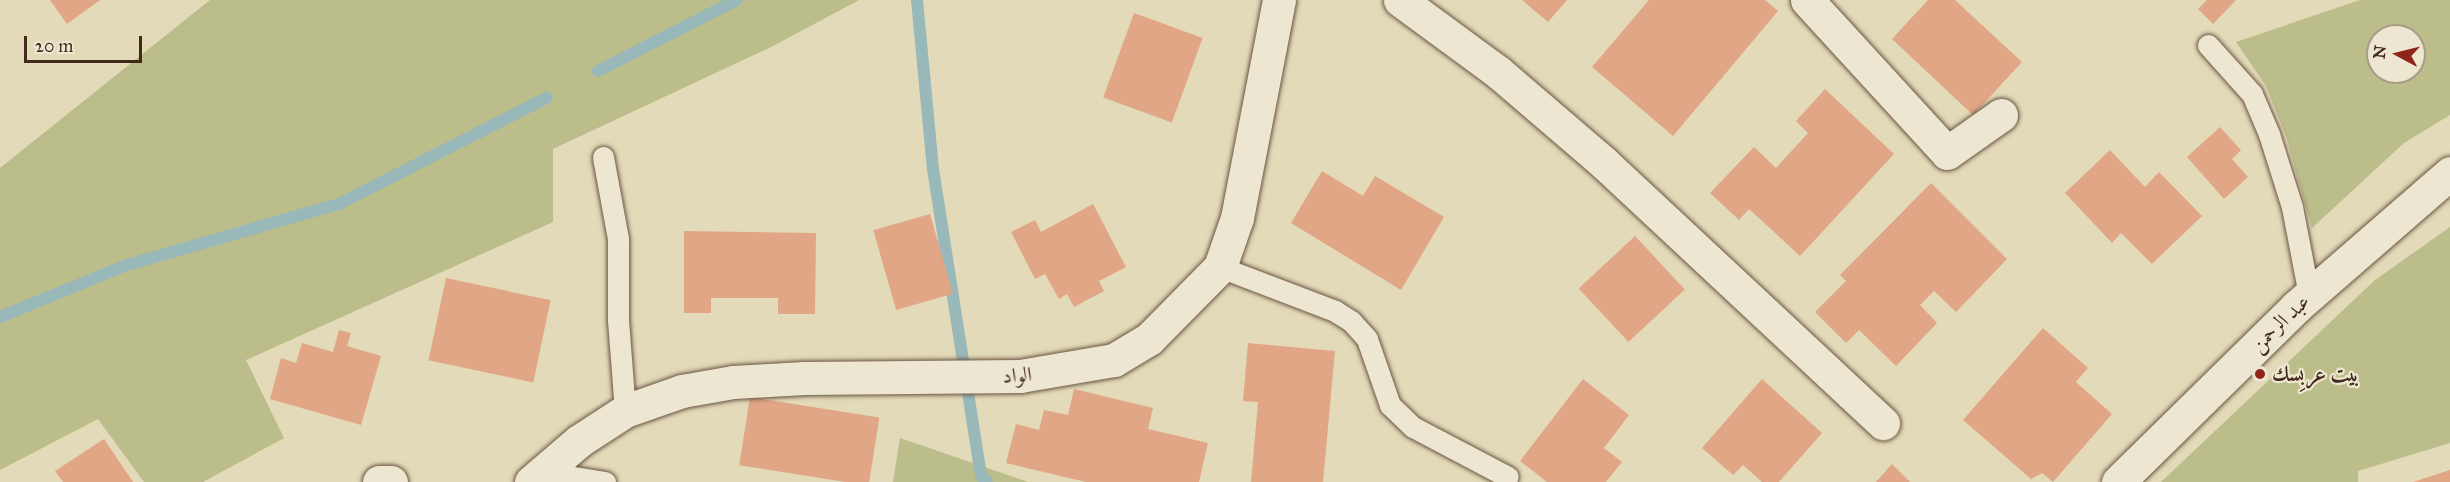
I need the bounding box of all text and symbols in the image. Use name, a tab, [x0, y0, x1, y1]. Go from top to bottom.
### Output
scale bar	[27, 24, 146, 62]
north arrow	[2366, 24, 2426, 84]
text: 20 m	[35, 35, 73, 57]
text: N	[2369, 44, 2390, 60]
street label: عبد الرحمن	[2245, 289, 2315, 357]
street label: الواد	[1001, 361, 1033, 389]
place label: بيت عربِسك	[2272, 361, 2359, 387]
marker: بيت عربِسك	[2253, 367, 2267, 381]

